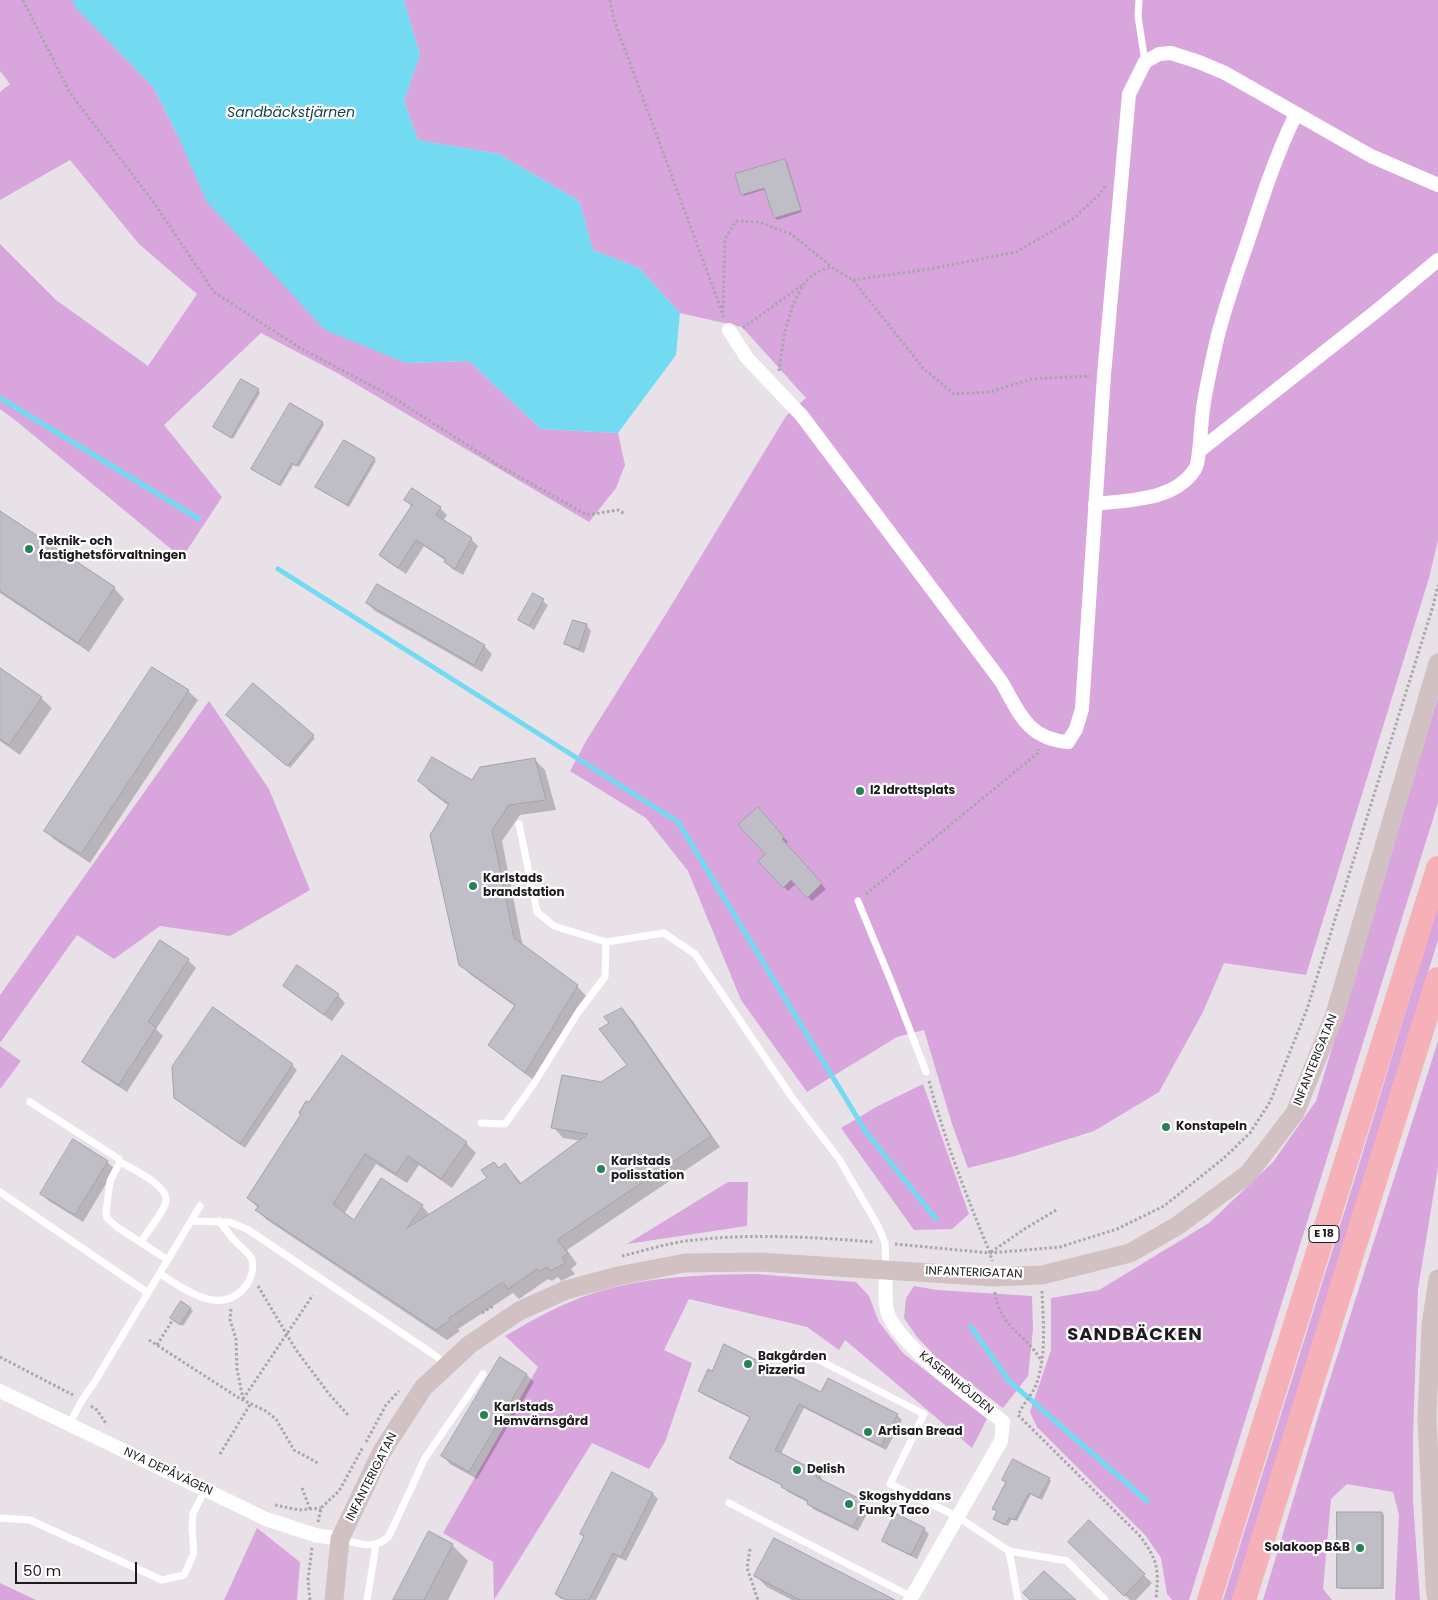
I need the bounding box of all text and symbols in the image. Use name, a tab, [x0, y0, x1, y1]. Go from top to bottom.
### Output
water label: Sandbäckstjärnen	[227, 105, 355, 121]
place label: Teknik- och fastighetsförvaltningen	[39, 535, 186, 563]
marker: Teknik- och fastighetsförvaltningen	[23, 543, 35, 555]
place label: I2 Idrottsplats	[870, 784, 955, 798]
marker: I2 Idrottsplats	[854, 785, 866, 797]
place label: Karlstads brandstation	[483, 872, 565, 900]
marker: Karlstads brandstation	[467, 880, 479, 892]
street label: INFANTERIGATAN	[1291, 1012, 1341, 1108]
place label: Konstapeln	[1176, 1120, 1247, 1134]
marker: Konstapeln	[1160, 1121, 1172, 1133]
place label: Karlstads polisstation	[611, 1155, 684, 1183]
marker: Karlstads polisstation	[595, 1163, 607, 1175]
road number: E 18	[1309, 1226, 1339, 1242]
street label: INFANTERIGATAN	[925, 1264, 1023, 1282]
district label: SANDBÄCKEN	[1066, 1324, 1204, 1346]
street label: KASERNHÖJDEN	[916, 1349, 996, 1417]
place label: Bakgården Pizzeria	[758, 1350, 827, 1378]
marker: Bakgården Pizzeria	[742, 1358, 754, 1370]
place label: Karlstads Hemvärnsgård	[494, 1401, 588, 1429]
marker: Karlstads Hemvärnsgård	[478, 1409, 490, 1421]
place label: Artisan Bread	[878, 1425, 963, 1439]
marker: Artisan Bread	[862, 1426, 874, 1438]
street label: INFANTERIGATAN	[343, 1430, 401, 1524]
street label: NYA DEPÅVÄGEN	[121, 1445, 215, 1499]
place label: Delish	[807, 1463, 845, 1477]
marker: Delish	[791, 1464, 803, 1476]
place label: Skogshyddans Funky Taco	[859, 1490, 951, 1518]
marker: Skogshyddans Funky Taco	[843, 1498, 855, 1510]
place label: Solakoop B&B	[1265, 1541, 1350, 1555]
marker: Solakoop B&B	[1354, 1542, 1366, 1554]
scale bar	[18, 1552, 140, 1584]
text: 50 m	[23, 1560, 61, 1581]

